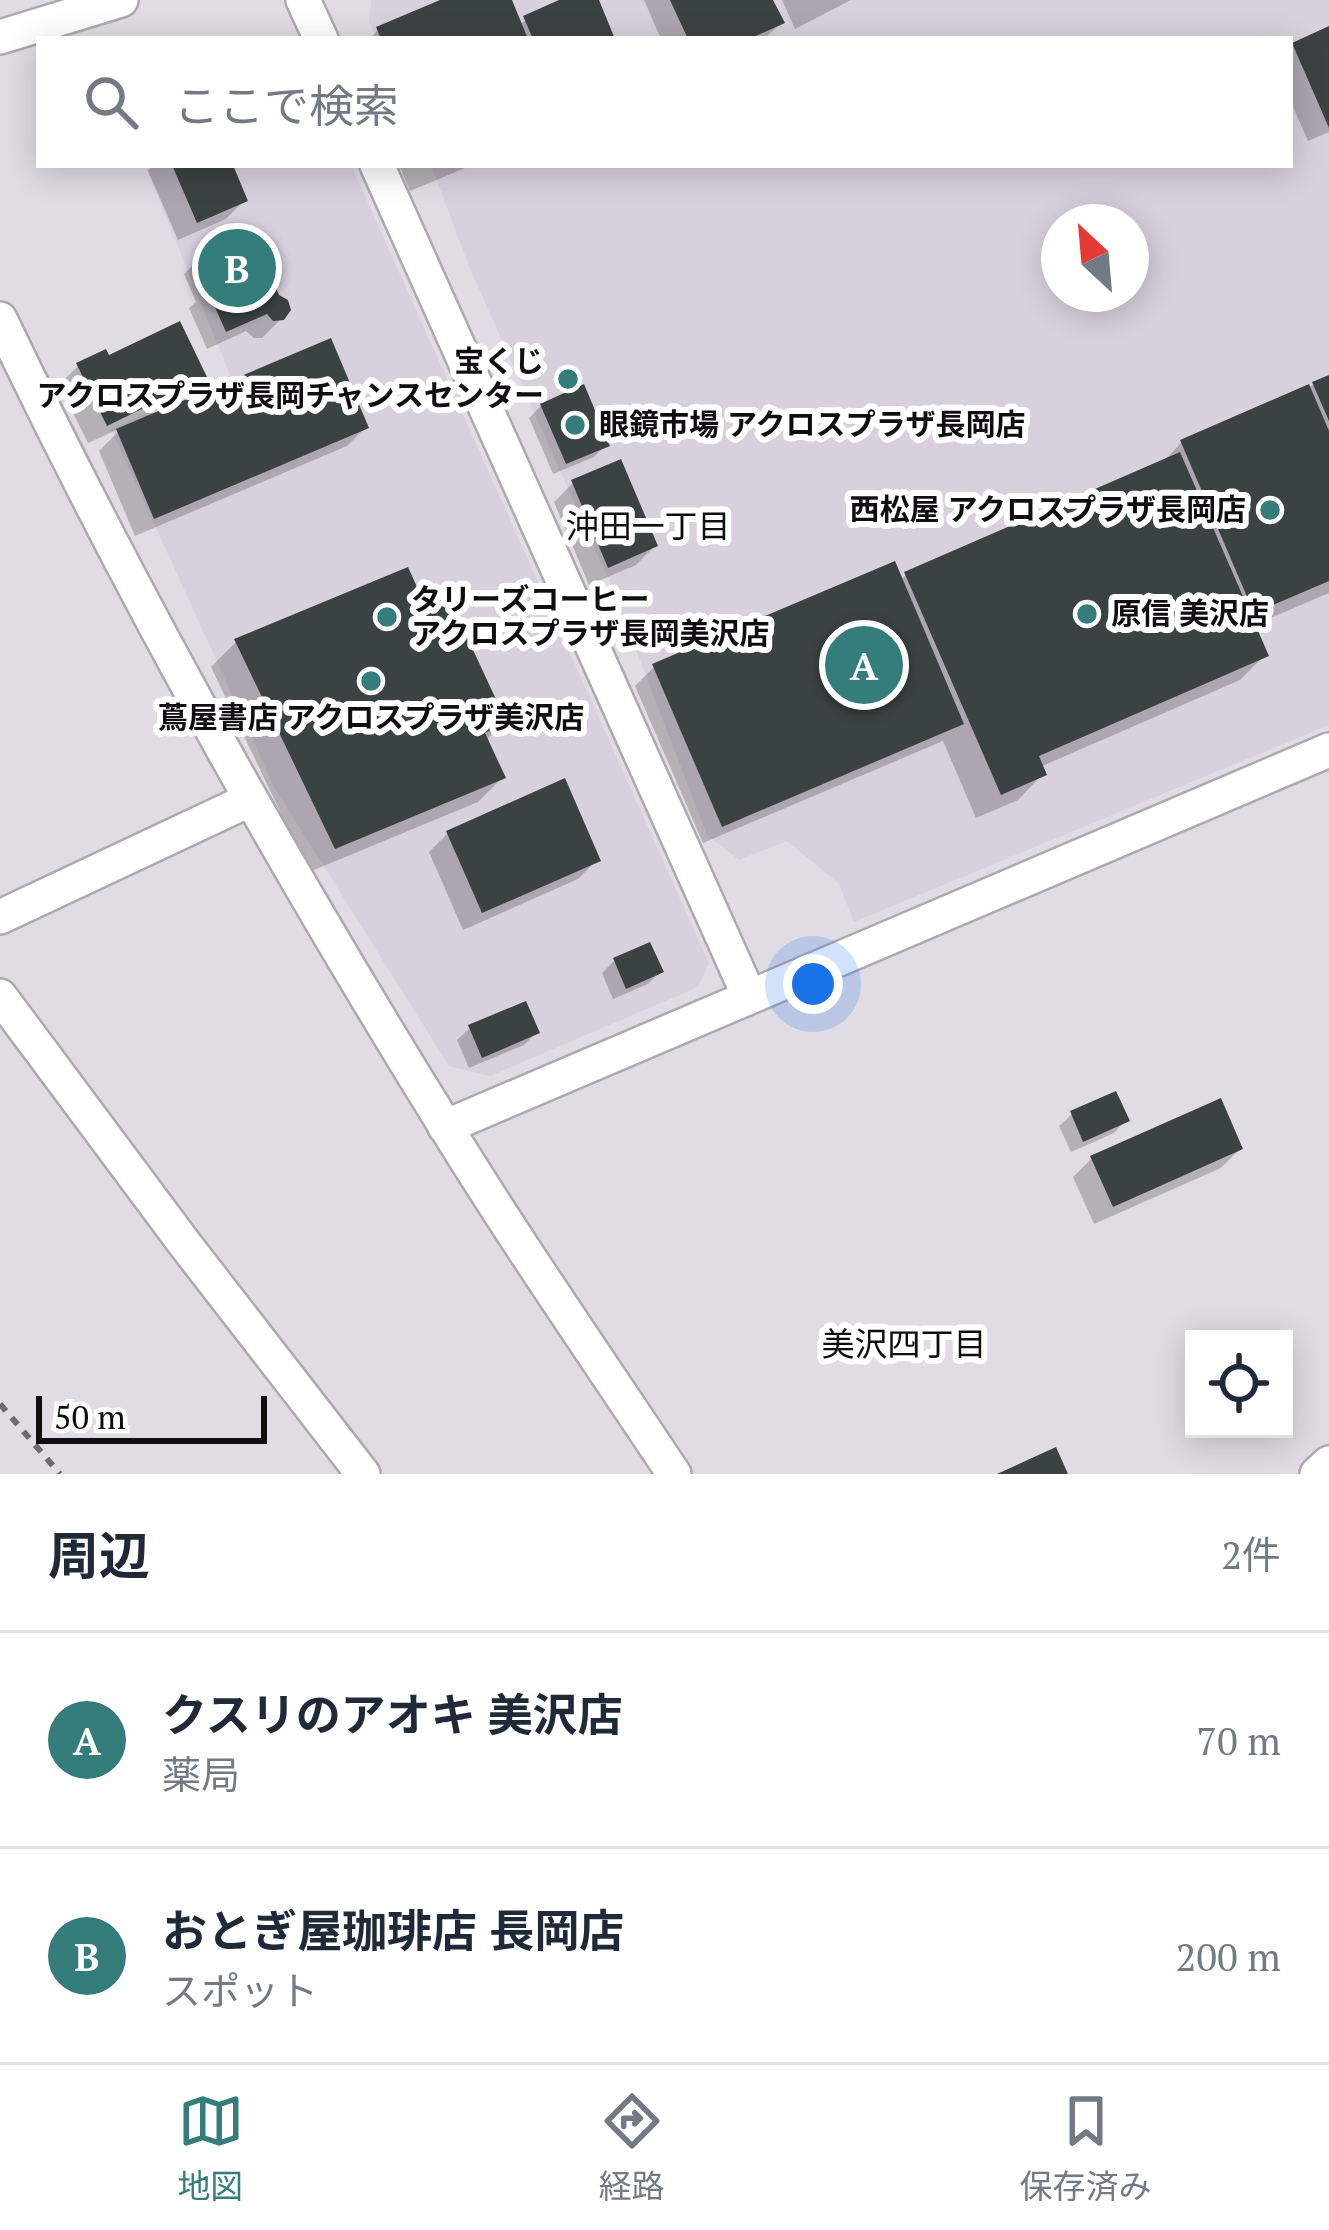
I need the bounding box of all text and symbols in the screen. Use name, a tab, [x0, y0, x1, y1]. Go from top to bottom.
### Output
search box	[36, 36, 1293, 168]
icon: search	[78, 69, 144, 135]
text: ここで検索	[174, 75, 399, 135]
north arrow	[1041, 204, 1149, 312]
pin: B	[198, 223, 276, 313]
place label: 宝くじ アクロスプラザ長岡チャンスセンター	[36, 341, 544, 415]
marker: 宝くじ アクロスプラザ長岡チャンスセンター	[555, 366, 581, 392]
place label: 眼鏡市場 アクロスプラザ長岡店	[599, 404, 1026, 444]
marker: 眼鏡市場 アクロスプラザ長岡店	[562, 412, 588, 438]
place label: 西松屋 アクロスプラザ長岡店	[849, 489, 1246, 529]
marker: 西松屋 アクロスプラザ長岡店	[1257, 497, 1283, 523]
district label: 沖田一丁目	[566, 504, 731, 547]
place label: タリーズコーヒー アクロスプラザ長岡美沢店	[411, 579, 770, 653]
place label: 原信 美沢店	[1111, 593, 1269, 633]
marker: 原信 美沢店	[1074, 601, 1100, 627]
marker: タリーズコーヒー アクロスプラザ長岡美沢店	[374, 604, 400, 630]
pin: A	[825, 620, 903, 710]
marker: 蔦屋書店 アクロスプラザ美沢店	[358, 668, 384, 694]
place label: 蔦屋書店 アクロスプラザ美沢店	[158, 697, 584, 737]
your location	[783, 954, 843, 1014]
district label: 美沢四丁目	[822, 1322, 987, 1365]
map controls	[1185, 1330, 1293, 1438]
button: locate	[1185, 1330, 1293, 1438]
scale bar	[36, 1390, 267, 1443]
text: 50 m	[54, 1395, 126, 1438]
text: 周辺	[48, 1521, 150, 1589]
text: 2件	[1221, 1528, 1281, 1580]
text: クスリのアオキ 美沢店	[162, 1684, 623, 1744]
text: A	[73, 1714, 101, 1766]
text: 70 m	[1196, 1714, 1281, 1766]
text: 薬局	[162, 1748, 240, 1800]
text: おとぎ屋珈琲店 長岡店	[162, 1900, 624, 1960]
text: B	[74, 1930, 100, 1982]
text: 200 m	[1176, 1930, 1281, 1982]
text: スポット	[162, 1964, 318, 2016]
tab: 地図	[178, 2088, 244, 2208]
tab: 経路	[599, 2088, 665, 2208]
tab: 保存済み	[1020, 2088, 1152, 2208]

